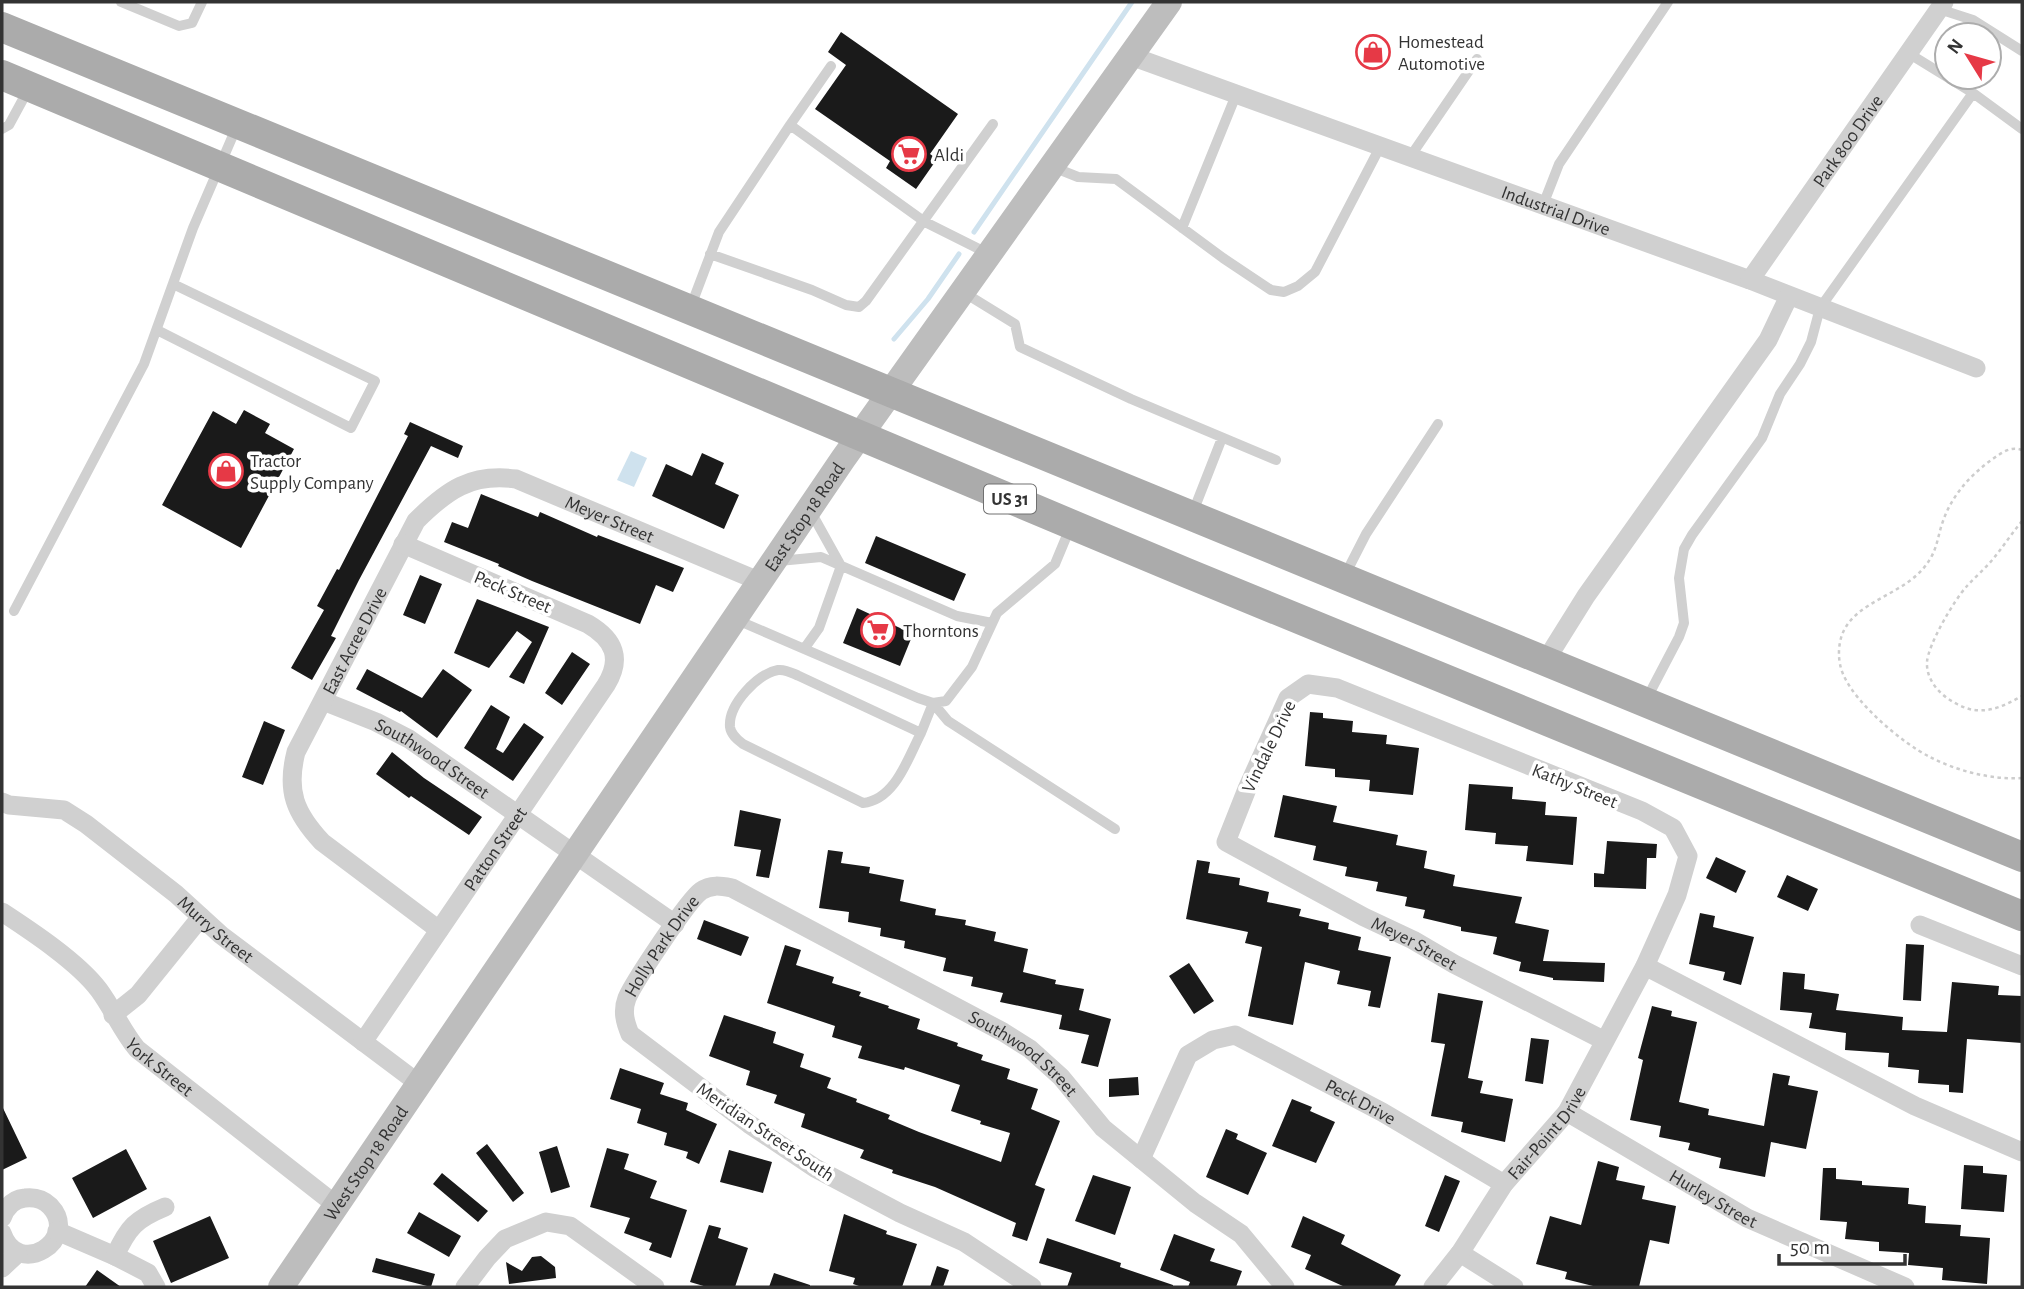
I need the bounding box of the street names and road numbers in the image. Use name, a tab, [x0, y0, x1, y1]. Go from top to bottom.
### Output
street label: Park 800 Drive	[1810, 92, 1887, 191]
street label: Industrial Drive	[1499, 183, 1612, 240]
street label: East Stop 18 Road	[761, 459, 849, 576]
road number: US 31	[984, 485, 1036, 514]
street label: Meyer Street	[562, 493, 656, 547]
street label: Peck Street	[471, 568, 554, 617]
street label: East Acree Drive	[320, 585, 391, 698]
street label: Vindale Drive	[1239, 698, 1300, 796]
street label: Southwood Street	[372, 715, 492, 803]
street label: Kathy Street	[1529, 761, 1620, 812]
street label: Patton Street	[461, 804, 531, 895]
street label: Holly Park Drive	[621, 892, 703, 1000]
street label: Murry Street	[174, 893, 257, 967]
street label: Meyer Street	[1368, 914, 1460, 974]
street label: Southwood Street	[965, 1008, 1081, 1100]
street label: York Street	[121, 1035, 196, 1100]
street label: Peck Drive	[1322, 1076, 1399, 1129]
street label: Meridian Street South	[693, 1079, 837, 1185]
street label: Fair-Point Drive	[1505, 1084, 1590, 1184]
street label: West Stop 18 Road	[321, 1103, 412, 1225]
street label: Hurley Street	[1666, 1167, 1759, 1232]

